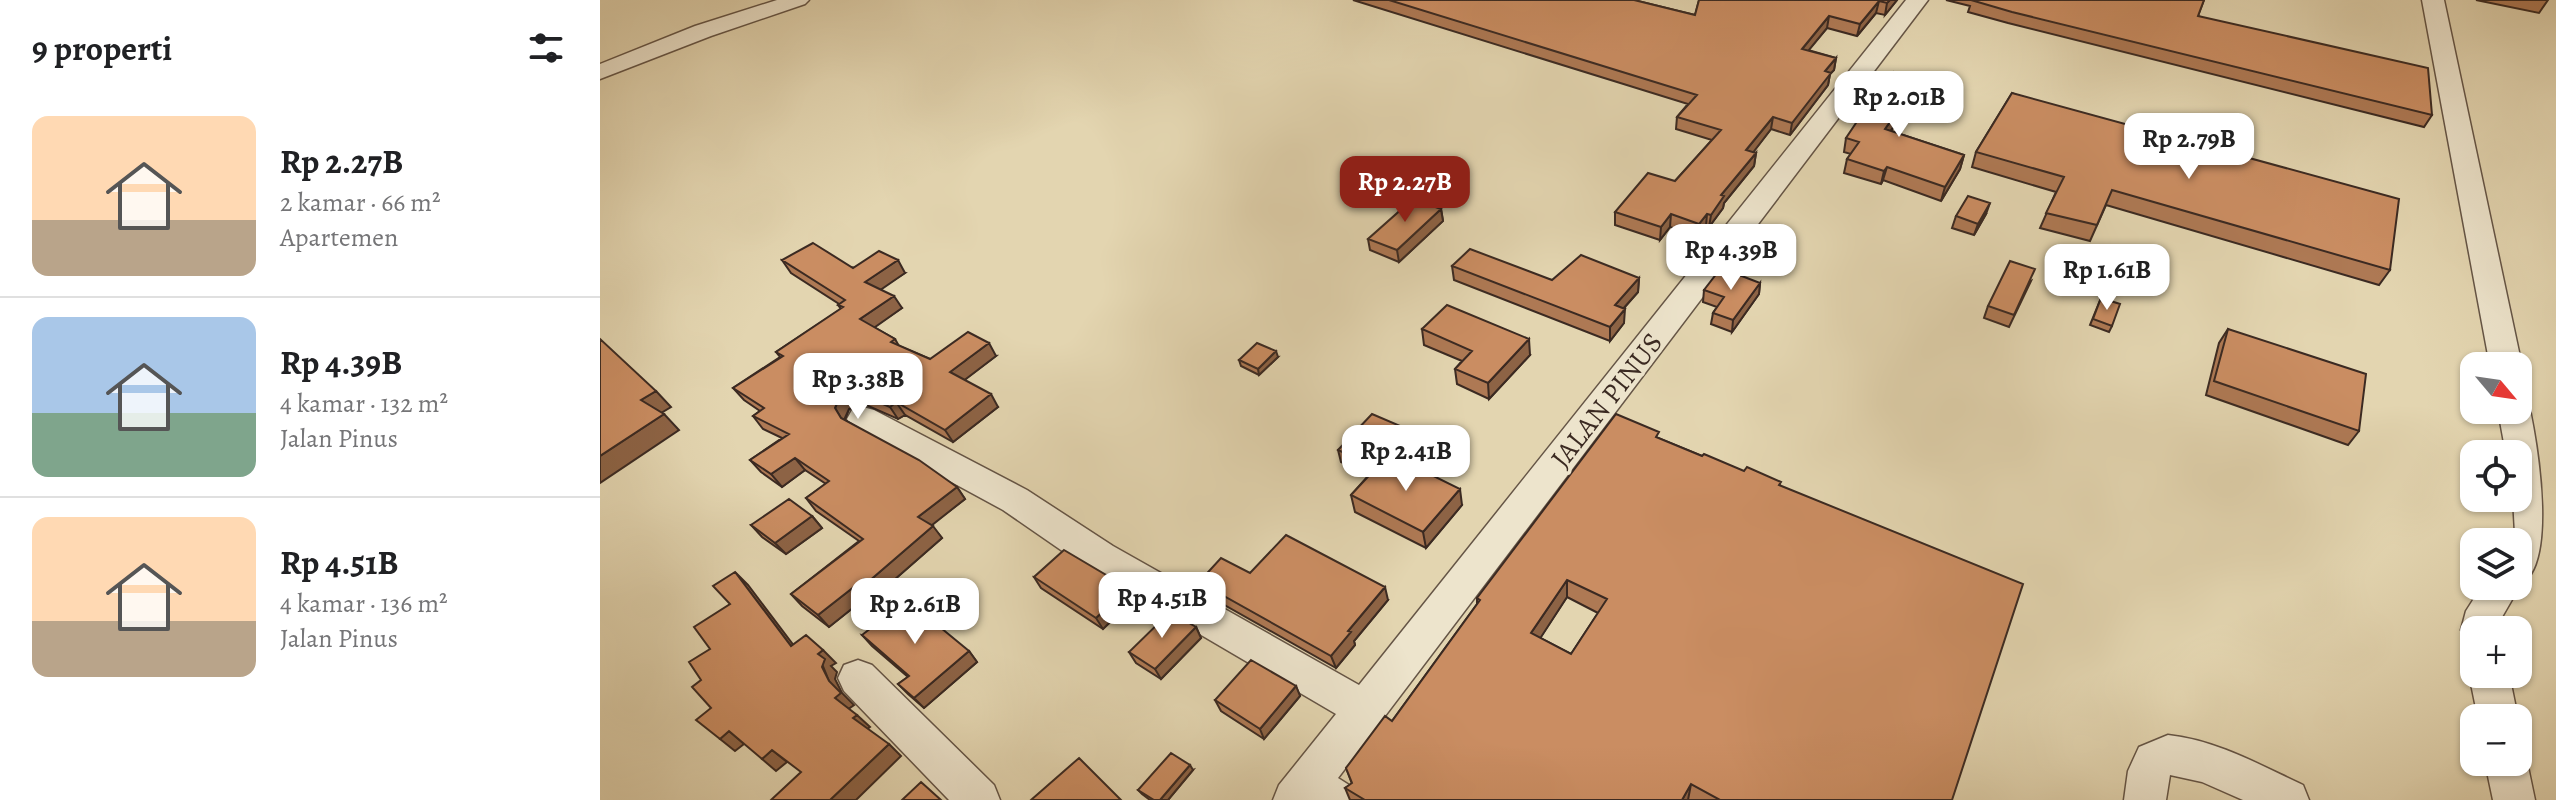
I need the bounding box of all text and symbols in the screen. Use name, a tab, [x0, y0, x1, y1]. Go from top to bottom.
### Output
text: 9 properti	[32, 25, 172, 72]
icon: filters	[524, 26, 568, 70]
pin: Rp 2.01B	[1816, 71, 1982, 139]
text: Rp 2.01B	[1852, 79, 1946, 114]
pin: Rp 2.79B	[2106, 113, 2272, 181]
text: Rp 2.79B	[2142, 121, 2236, 156]
text: Rp 2.27B	[280, 138, 403, 185]
icon: home	[96, 148, 192, 244]
pin: Rp 2.27B	[1322, 156, 1488, 224]
text: Rp 2.27B	[1358, 164, 1452, 199]
text: 2 kamar · 66 m²	[280, 185, 441, 220]
text: Apartemen	[280, 220, 398, 255]
pin: Rp 4.39B	[1648, 224, 1814, 292]
text: Rp 4.39B	[1684, 232, 1778, 267]
pin: Rp 1.61B	[2024, 244, 2190, 312]
text: Rp 1.61B	[2063, 252, 2151, 287]
street label: JALAN PINUS	[1542, 325, 1672, 476]
text: Rp 4.39B	[280, 339, 402, 386]
icon: home	[96, 349, 192, 445]
north arrow	[2460, 352, 2532, 424]
map controls	[2460, 352, 2532, 776]
pin: Rp 3.38B	[775, 353, 941, 421]
text: Rp 3.38B	[812, 361, 904, 396]
text: 4 kamar · 132 m²	[280, 386, 448, 421]
text: Jalan Pinus	[280, 421, 398, 456]
pin: Rp 2.41B	[1323, 425, 1489, 493]
text: Rp 2.41B	[1360, 433, 1452, 468]
button: locate	[2460, 440, 2532, 512]
button: layers	[2460, 528, 2532, 600]
text: Rp 4.51B	[280, 539, 399, 586]
icon: home	[96, 549, 192, 645]
pin: Rp 4.51B	[1079, 572, 1245, 640]
pin: Rp 2.61B	[832, 578, 998, 646]
text: Rp 4.51B	[1117, 580, 1207, 615]
text: 4 kamar · 136 m²	[280, 586, 448, 621]
text: Rp 2.61B	[869, 586, 961, 621]
button: +	[2460, 616, 2532, 688]
text: Jalan Pinus	[280, 621, 398, 656]
button: −	[2460, 704, 2532, 776]

